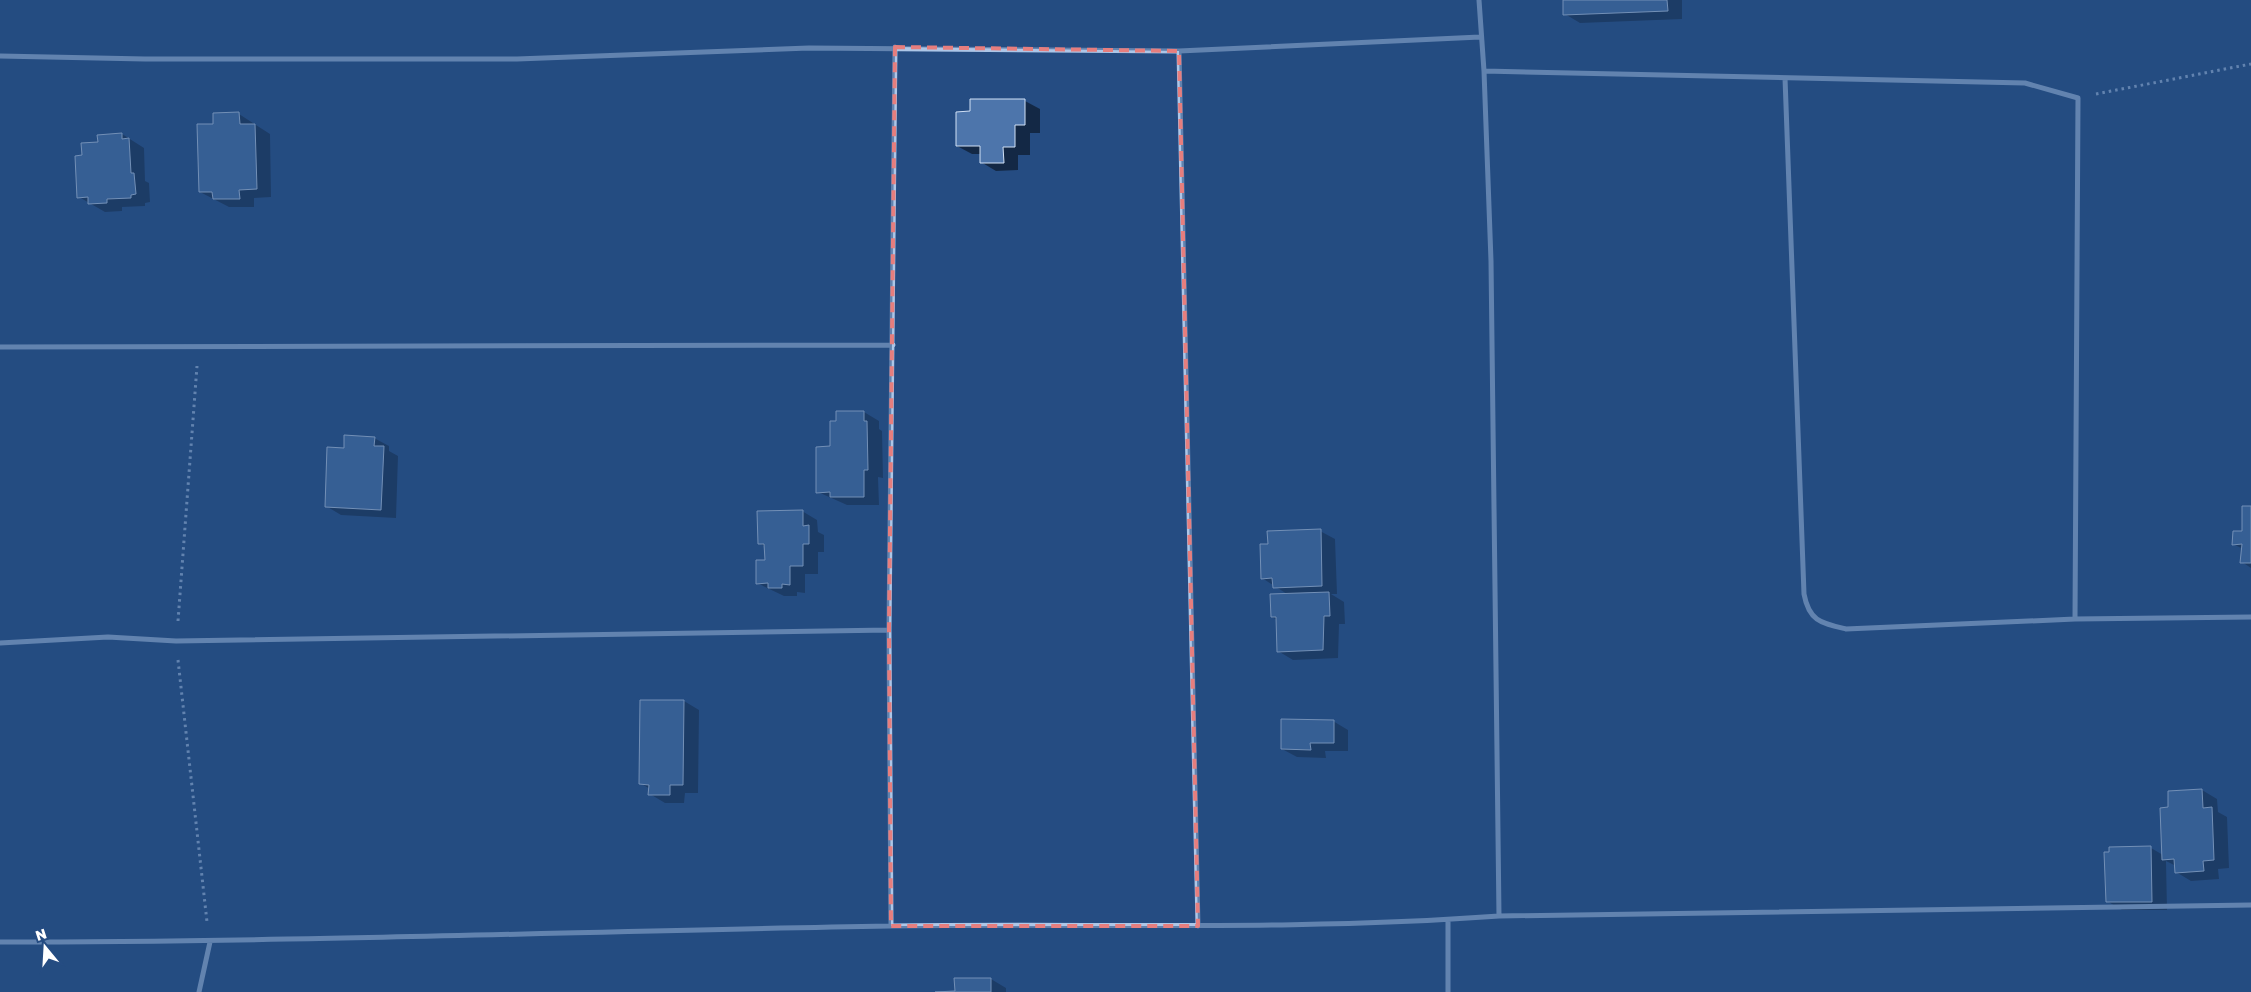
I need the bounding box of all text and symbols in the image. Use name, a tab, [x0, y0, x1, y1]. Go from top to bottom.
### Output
north arrow	[20, 922, 70, 972]
text: N	[33, 924, 49, 944]

